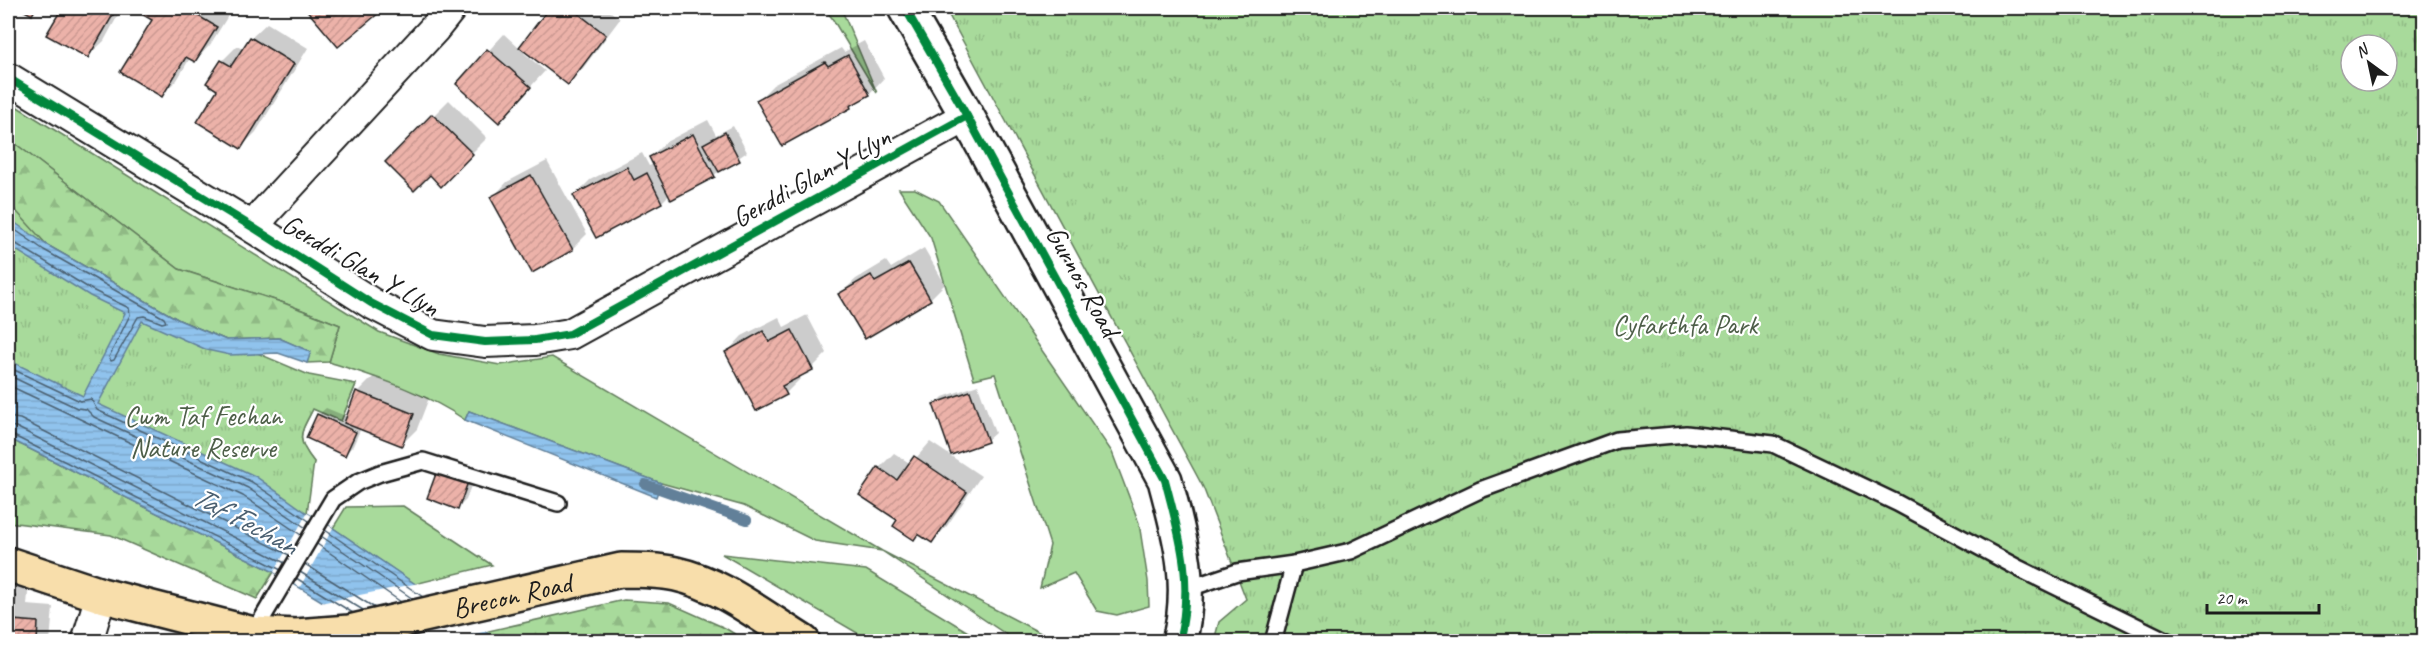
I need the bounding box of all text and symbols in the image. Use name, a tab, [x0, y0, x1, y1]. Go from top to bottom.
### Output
north arrow	[2339, 33, 2399, 93]
text: N	[2352, 38, 2374, 62]
street label: Gerddi Glan Y Llyn	[726, 119, 897, 235]
street label: Gerddi Glan Y Llyn	[276, 206, 446, 324]
street label: Gurnos Road	[1038, 220, 1130, 346]
park label: Cyfarthfa Park	[1612, 307, 1759, 342]
park label: Cwm Taf Fechan Nature Reserve	[124, 398, 283, 465]
water label: Taf Fechan	[186, 477, 306, 565]
street label: Brecon Road	[449, 564, 578, 625]
scale bar	[2207, 577, 2320, 615]
text: 20 m	[2216, 587, 2249, 609]

